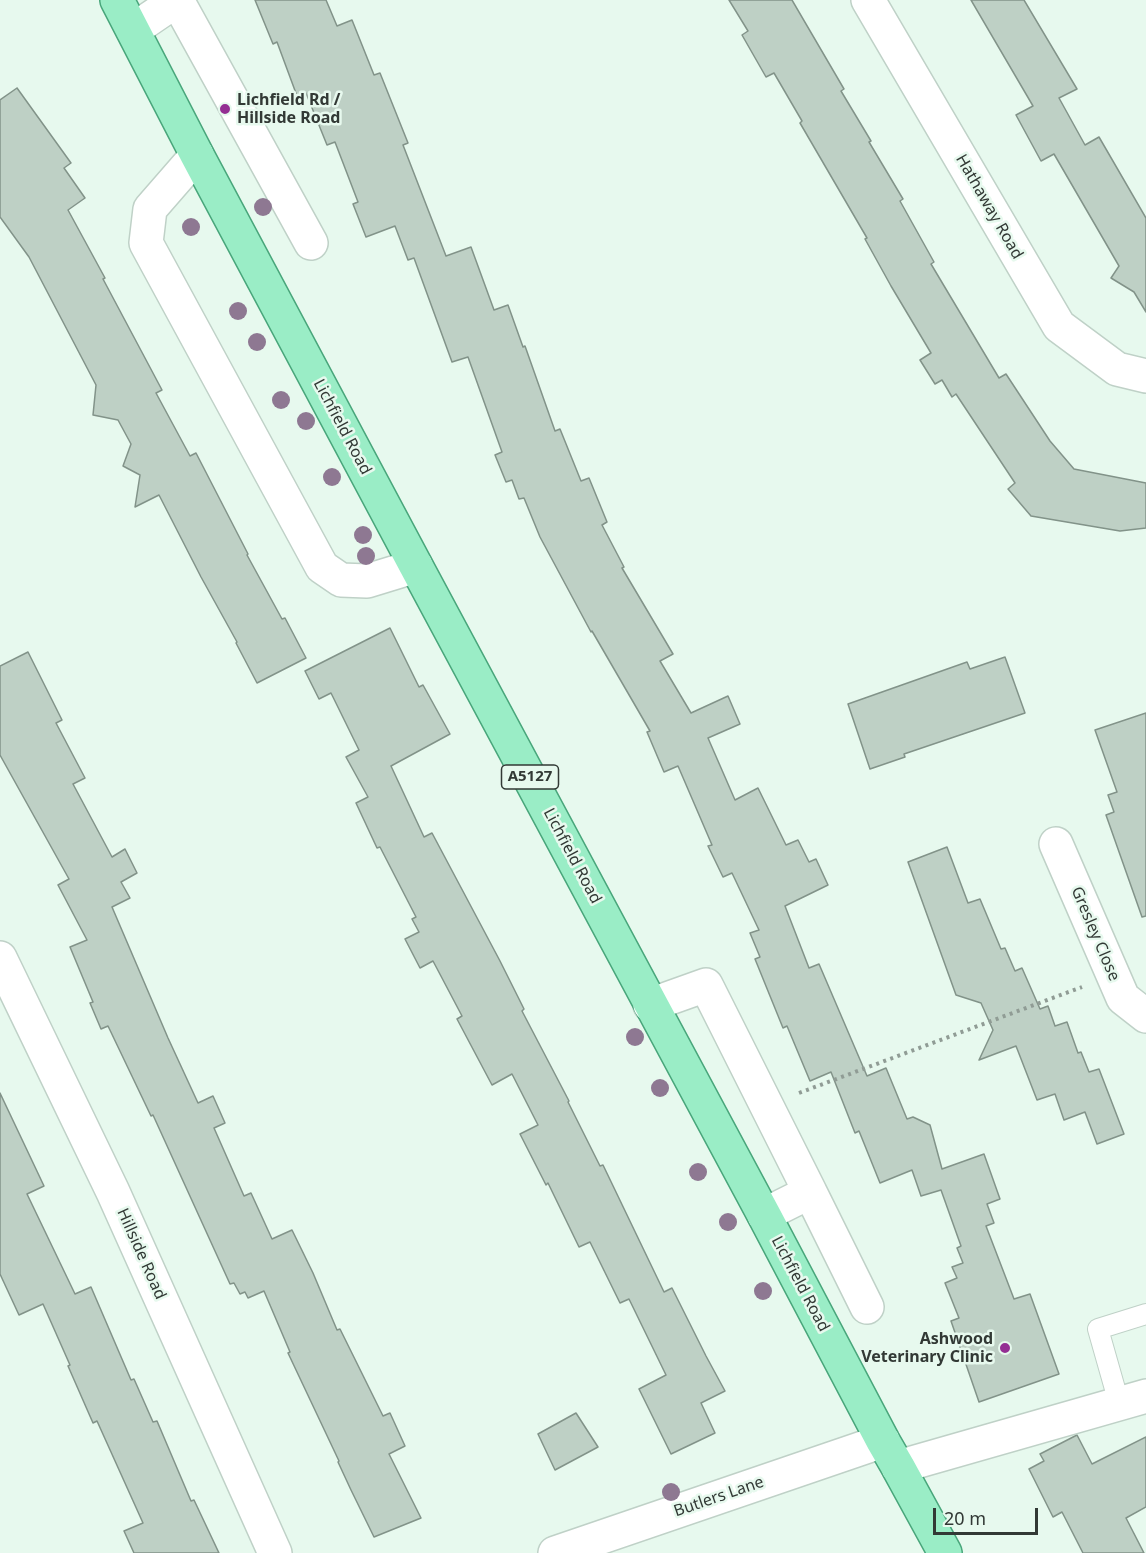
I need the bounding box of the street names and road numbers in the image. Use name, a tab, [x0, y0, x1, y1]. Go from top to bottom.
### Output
street label: Hathaway Road	[951, 151, 1027, 263]
street label: Lichfield Road	[309, 376, 375, 478]
road number: A5127	[502, 765, 558, 789]
street label: Lichfield Road	[539, 805, 605, 907]
street label: Gresley Close	[1067, 884, 1123, 984]
street label: Hillside Road	[112, 1206, 170, 1302]
street label: Lichfield Road	[767, 1233, 833, 1335]
street label: Butlers Lane	[671, 1473, 767, 1521]

